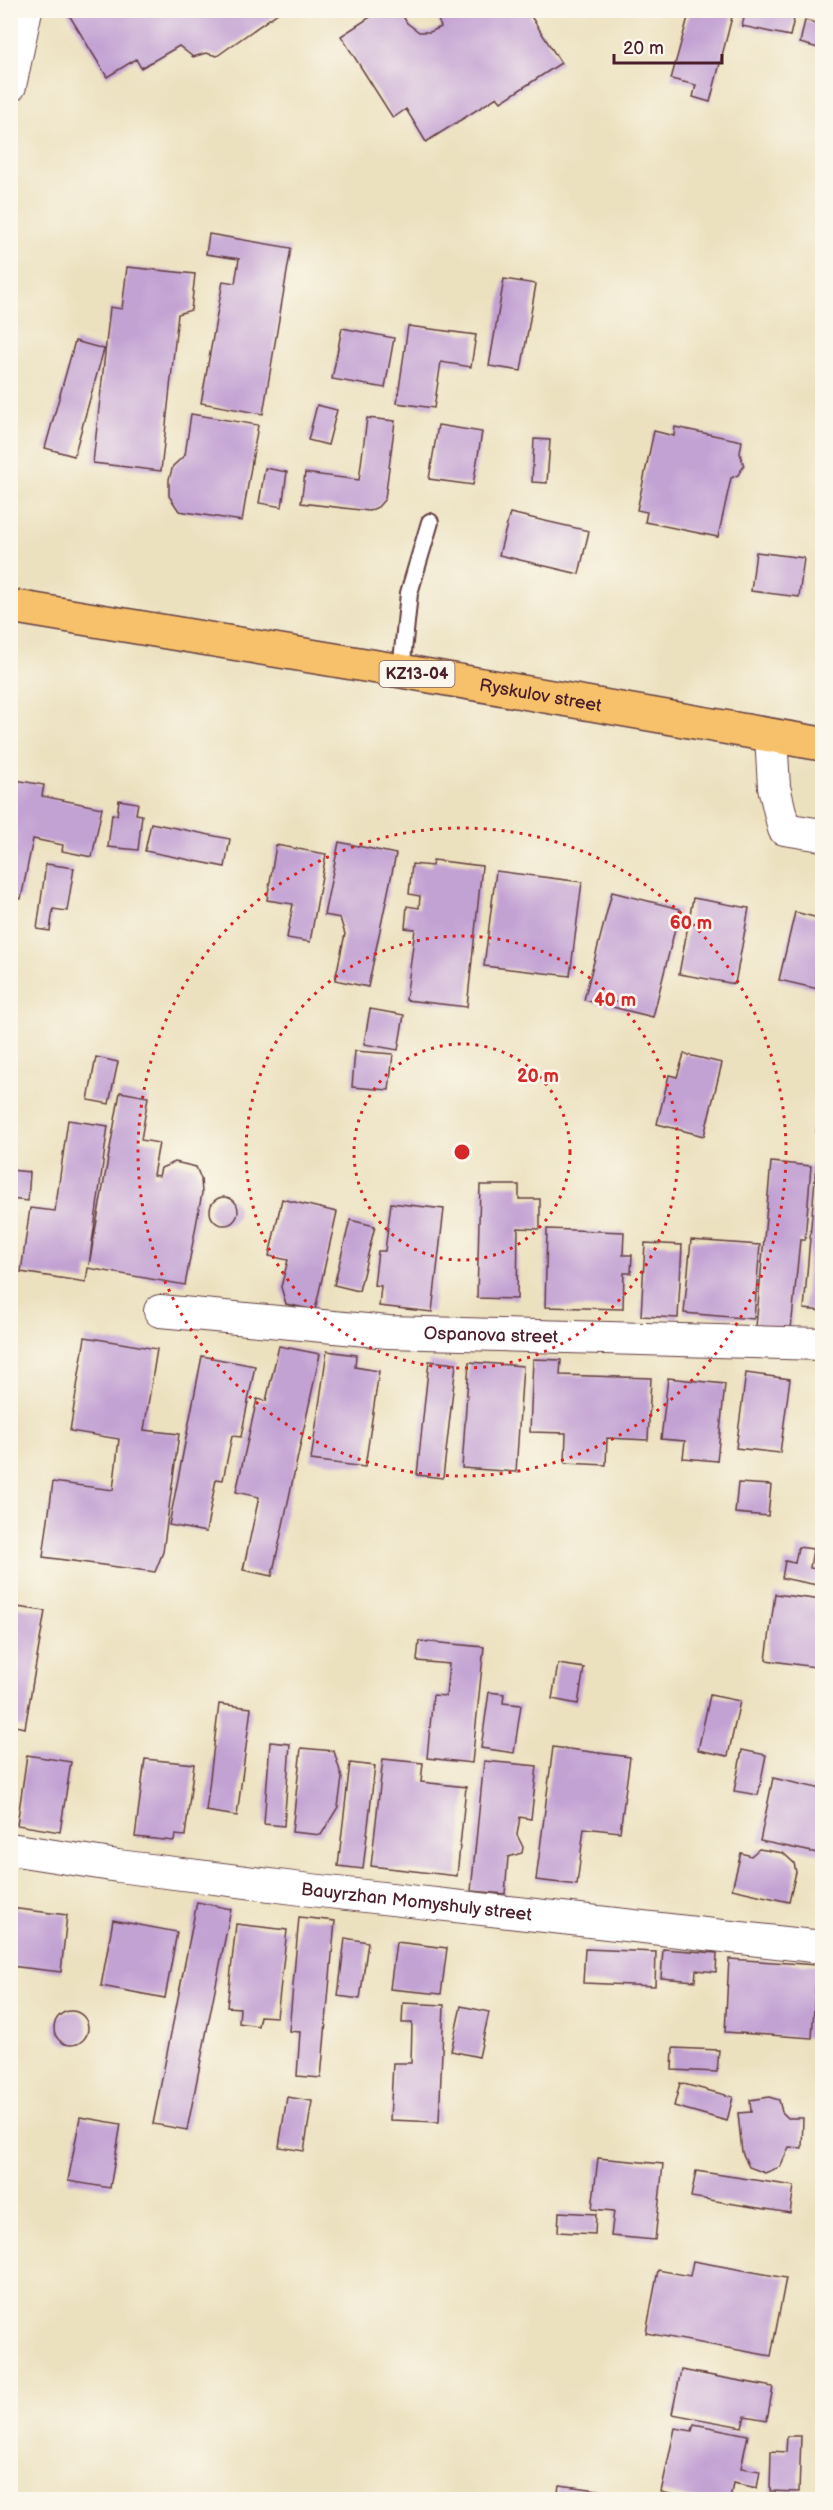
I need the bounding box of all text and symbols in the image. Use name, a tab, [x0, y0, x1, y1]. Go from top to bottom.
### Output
scale bar	[614, 27, 722, 65]
text: 20 m	[623, 38, 664, 59]
road number: KZ13-04	[380, 661, 454, 687]
street label: Ryskulov street	[478, 674, 604, 716]
text: 60 m	[670, 913, 712, 934]
text: 40 m	[594, 990, 636, 1011]
text: 20 m	[517, 1066, 559, 1087]
centre of rings	[452, 1142, 472, 1162]
street label: Ospanova street	[423, 1322, 559, 1347]
street label: Bauyrzhan Momyshuly street	[300, 1878, 534, 1925]

